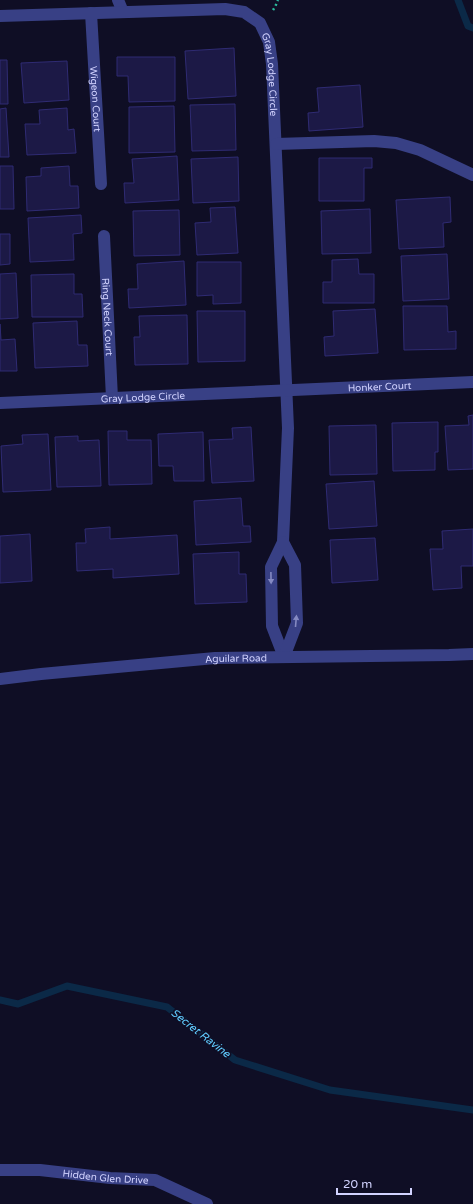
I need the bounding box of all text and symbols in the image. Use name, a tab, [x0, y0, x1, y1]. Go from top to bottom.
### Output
street label: Gray Lodge Circle	[258, 31, 279, 117]
street label: Wigeon Court	[87, 66, 103, 132]
street label: Ring Neck Court	[99, 278, 115, 357]
street label: Honker Court	[348, 380, 412, 395]
street label: Gray Lodge Circle	[100, 390, 186, 406]
one-way arrow	[268, 572, 274, 585]
one-way arrow	[293, 615, 299, 627]
street label: Aguilar Road	[205, 652, 267, 666]
water label: Secret Ravine	[168, 1006, 234, 1061]
street label: Hidden Glen Drive	[62, 1168, 149, 1187]
scale bar	[337, 1170, 411, 1196]
text: 20 m	[343, 1177, 372, 1191]

